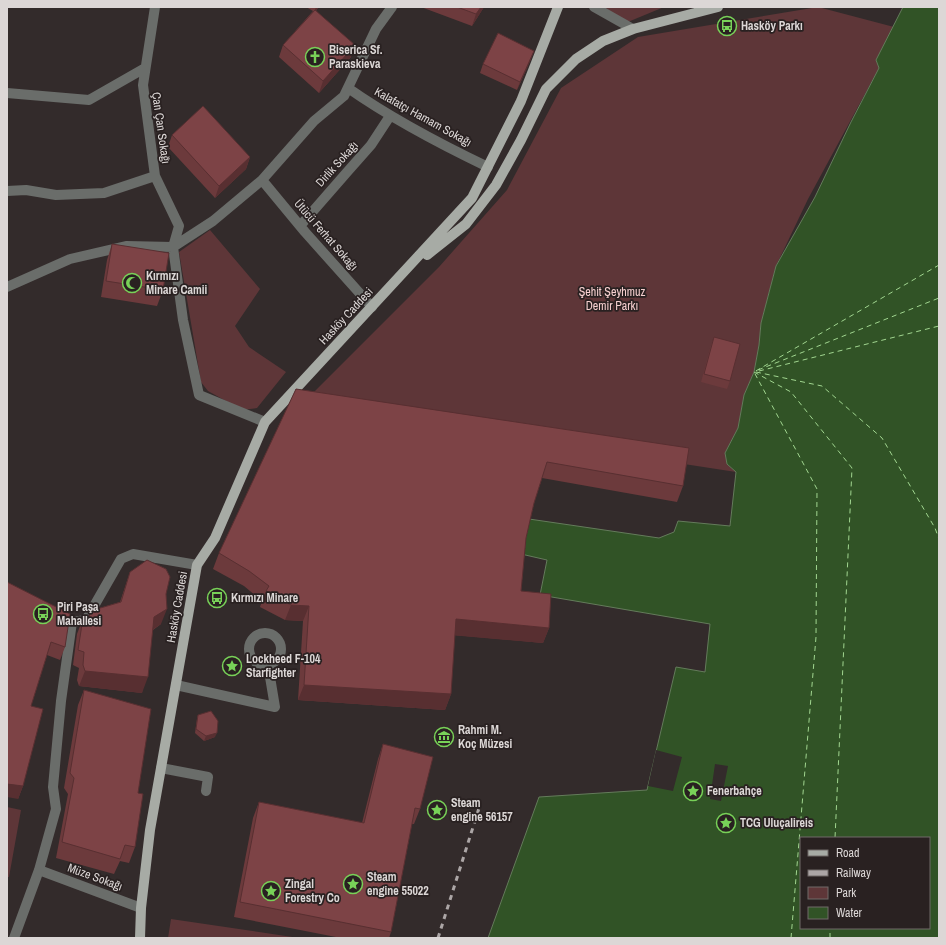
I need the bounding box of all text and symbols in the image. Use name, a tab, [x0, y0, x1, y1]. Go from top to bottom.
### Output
bus stop icon: Hasköy Parkı	[716, 15, 738, 37]
place label: Hasköy Parkı	[741, 18, 803, 34]
place label: Biserica Sf. Paraskieva	[329, 42, 383, 72]
church icon: Biserica Sf. Paraskieva	[304, 46, 326, 68]
street label: Kalafatçı Hamam Sokağı	[372, 84, 474, 150]
street label: Çan Çan Sokağı	[148, 91, 174, 165]
street label: Dirlik Sokağı	[312, 138, 362, 190]
street label: Ütücü Ferhat Sokağı	[291, 195, 362, 274]
place label: Kırmızı Minare Camii	[146, 268, 208, 298]
mosque icon: Kırmızı Minare Camii	[121, 272, 143, 294]
street label: Hasköy Caddesi	[316, 284, 376, 348]
park label: Şehit Şeyhmuz Demir Parkı	[579, 284, 645, 314]
street label: Hasköy Caddesi	[163, 570, 191, 644]
bus stop icon: Kırmızı Minare	[206, 587, 228, 609]
place label: Kırmızı Minare	[231, 590, 299, 606]
place label: Piri Paşa Mahallesi	[57, 599, 102, 629]
bus stop icon: Piri Paşa Mahallesi	[32, 603, 54, 625]
place label: Lockheed F-104 Starfighter	[246, 651, 321, 681]
place icon: Lockheed F-104 Starfighter	[221, 655, 243, 677]
place label: Rahmi M. Koç Müzesi	[458, 722, 512, 752]
museum icon: Rahmi M. Koç Müzesi	[433, 726, 455, 748]
place icon: Fenerbahçe	[682, 780, 704, 802]
place label: Fenerbahçe	[707, 783, 762, 799]
place label: Steam engine 56157	[451, 795, 513, 825]
place icon: Steam engine 56157	[426, 799, 448, 821]
place icon: TCG Uluçalireis	[715, 812, 737, 834]
place label: TCG Uluçalireis	[740, 815, 814, 831]
legend	[800, 837, 930, 929]
text: Road	[836, 845, 860, 861]
street label: Müze Sokağı	[65, 860, 125, 894]
text: Railway	[836, 865, 871, 881]
place label: Steam engine 55022	[367, 869, 429, 899]
place icon: Steam engine 55022	[342, 873, 364, 895]
place label: Zingal Forestry Co	[285, 876, 340, 906]
place icon: Zingal Forestry Co	[260, 880, 282, 902]
text: Park	[836, 885, 856, 901]
text: Water	[836, 905, 863, 921]

